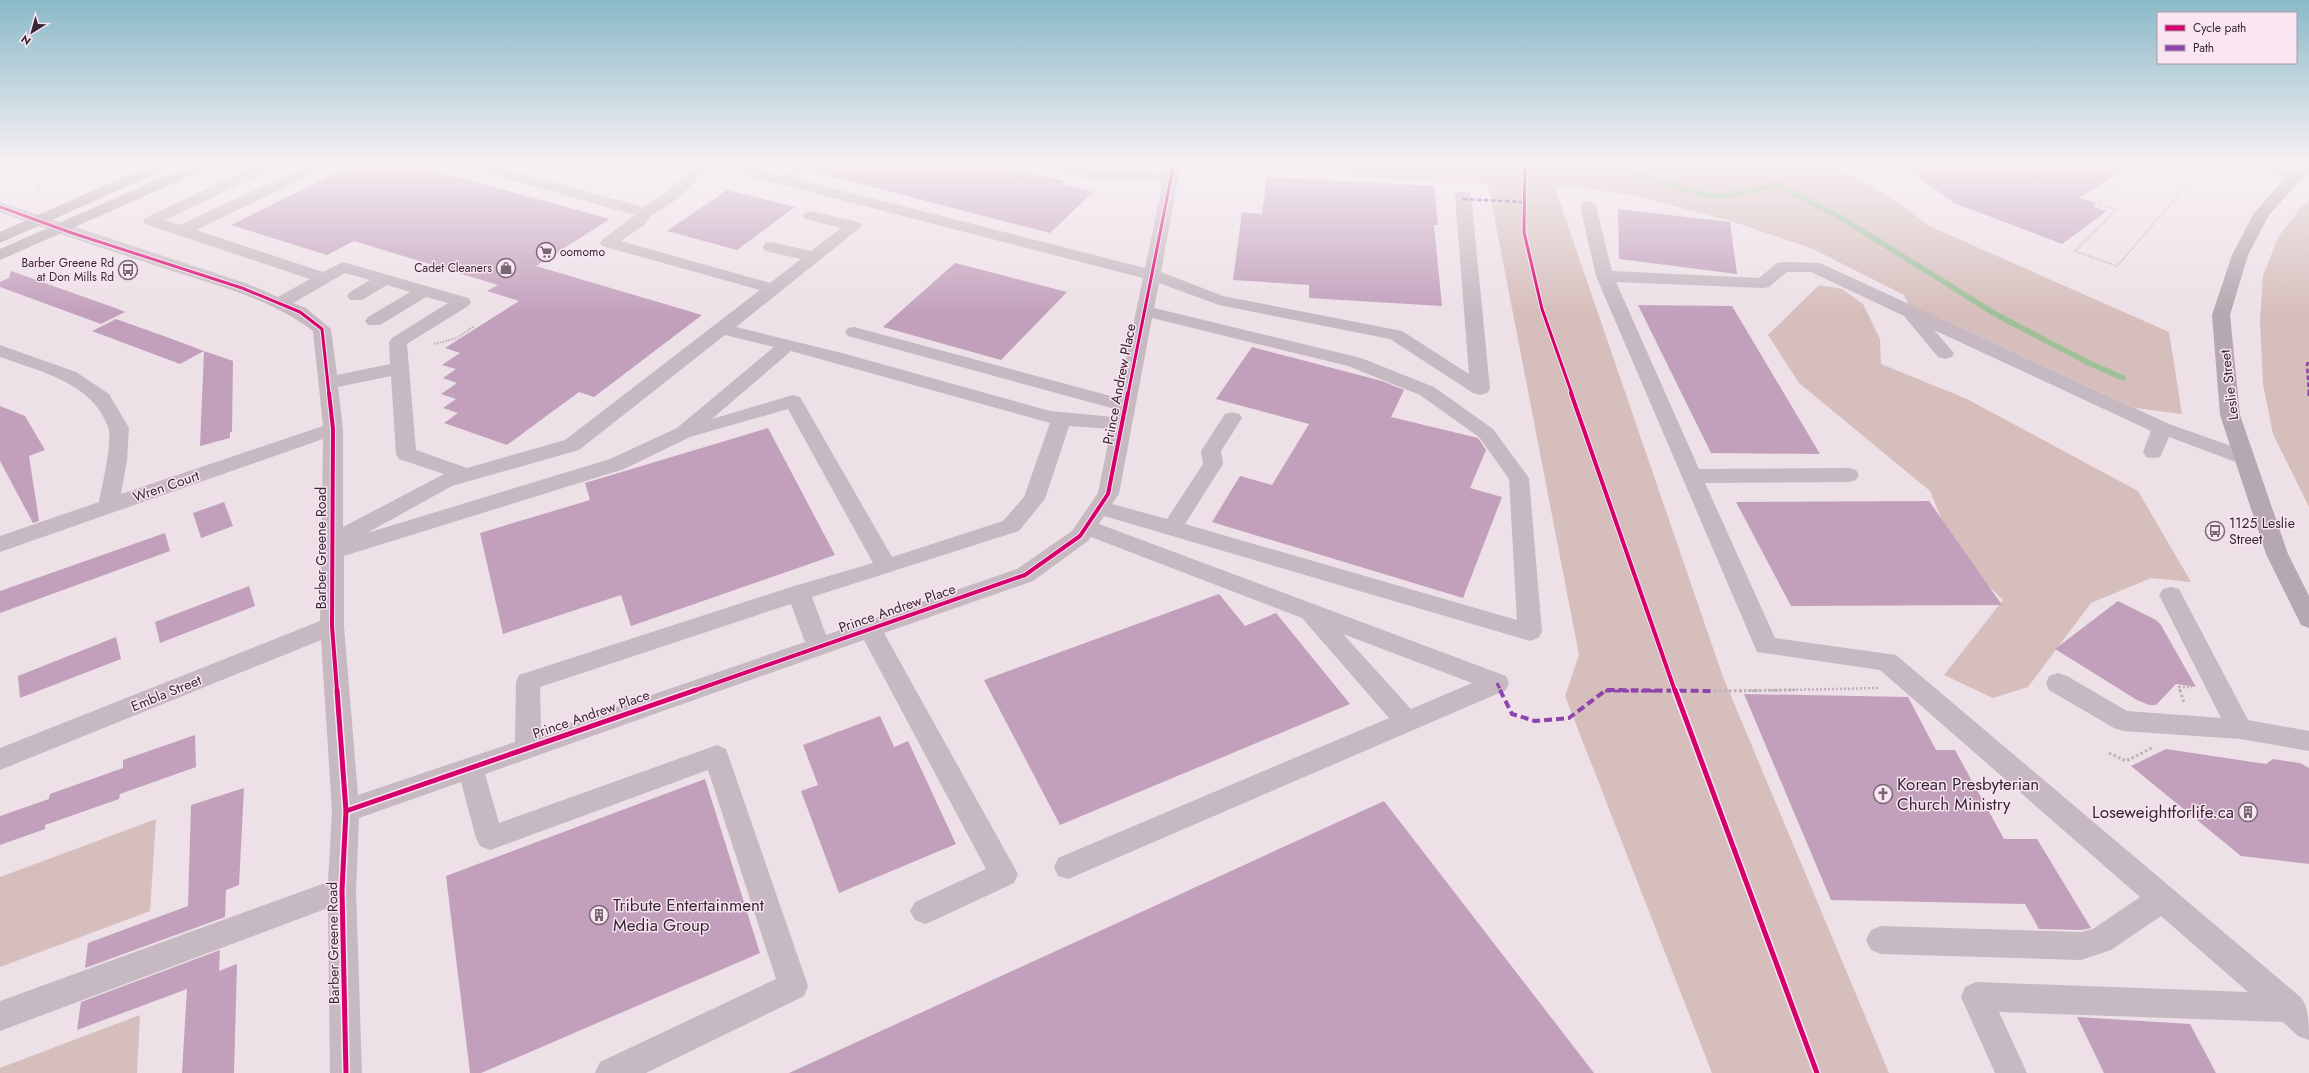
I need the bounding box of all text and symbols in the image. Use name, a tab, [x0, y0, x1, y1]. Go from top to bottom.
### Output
north arrow	[12, 12, 52, 52]
legend	[2157, 12, 2297, 64]
text: Cycle path	[2193, 19, 2246, 37]
text: N	[18, 31, 34, 49]
text: Path	[2193, 39, 2214, 57]
supermarket icon: oomomo	[535, 241, 557, 263]
place label: oomomo	[560, 243, 605, 261]
place label: Barber Greene Rd at Don Mills Rd	[21, 254, 114, 286]
shop icon: Cadet Cleaners	[495, 257, 517, 279]
bus stop icon: Barber Greene Rd at Don Mills Rd	[117, 259, 139, 281]
place label: Cadet Cleaners	[414, 259, 492, 277]
street label: Prince Andrew Place	[1097, 322, 1141, 446]
street label: Leslie Street	[2215, 348, 2243, 421]
street label: Wren Court	[130, 465, 202, 507]
street label: Barber Greene Road	[311, 487, 331, 609]
place label: 1125 Leslie Street	[2229, 513, 2295, 549]
bus stop icon: 1125 Leslie Street	[2204, 520, 2226, 542]
street label: Prince Andrew Place	[836, 579, 958, 637]
street label: Embla Street	[128, 670, 205, 716]
street label: Prince Andrew Place	[530, 685, 652, 743]
place label: Korean Presbyterian Church Ministry	[1897, 772, 2039, 816]
church icon: Korean Presbyterian Church Ministry	[1872, 783, 1894, 805]
place label: Loseweightforlife.ca	[2092, 800, 2234, 824]
building icon: Loseweightforlife.ca	[2237, 801, 2259, 823]
street label: Barber Greene Road	[322, 882, 344, 1004]
place label: Tribute Entertainment Media Group	[613, 893, 764, 937]
building icon: Tribute Entertainment Media Group	[588, 904, 610, 926]

